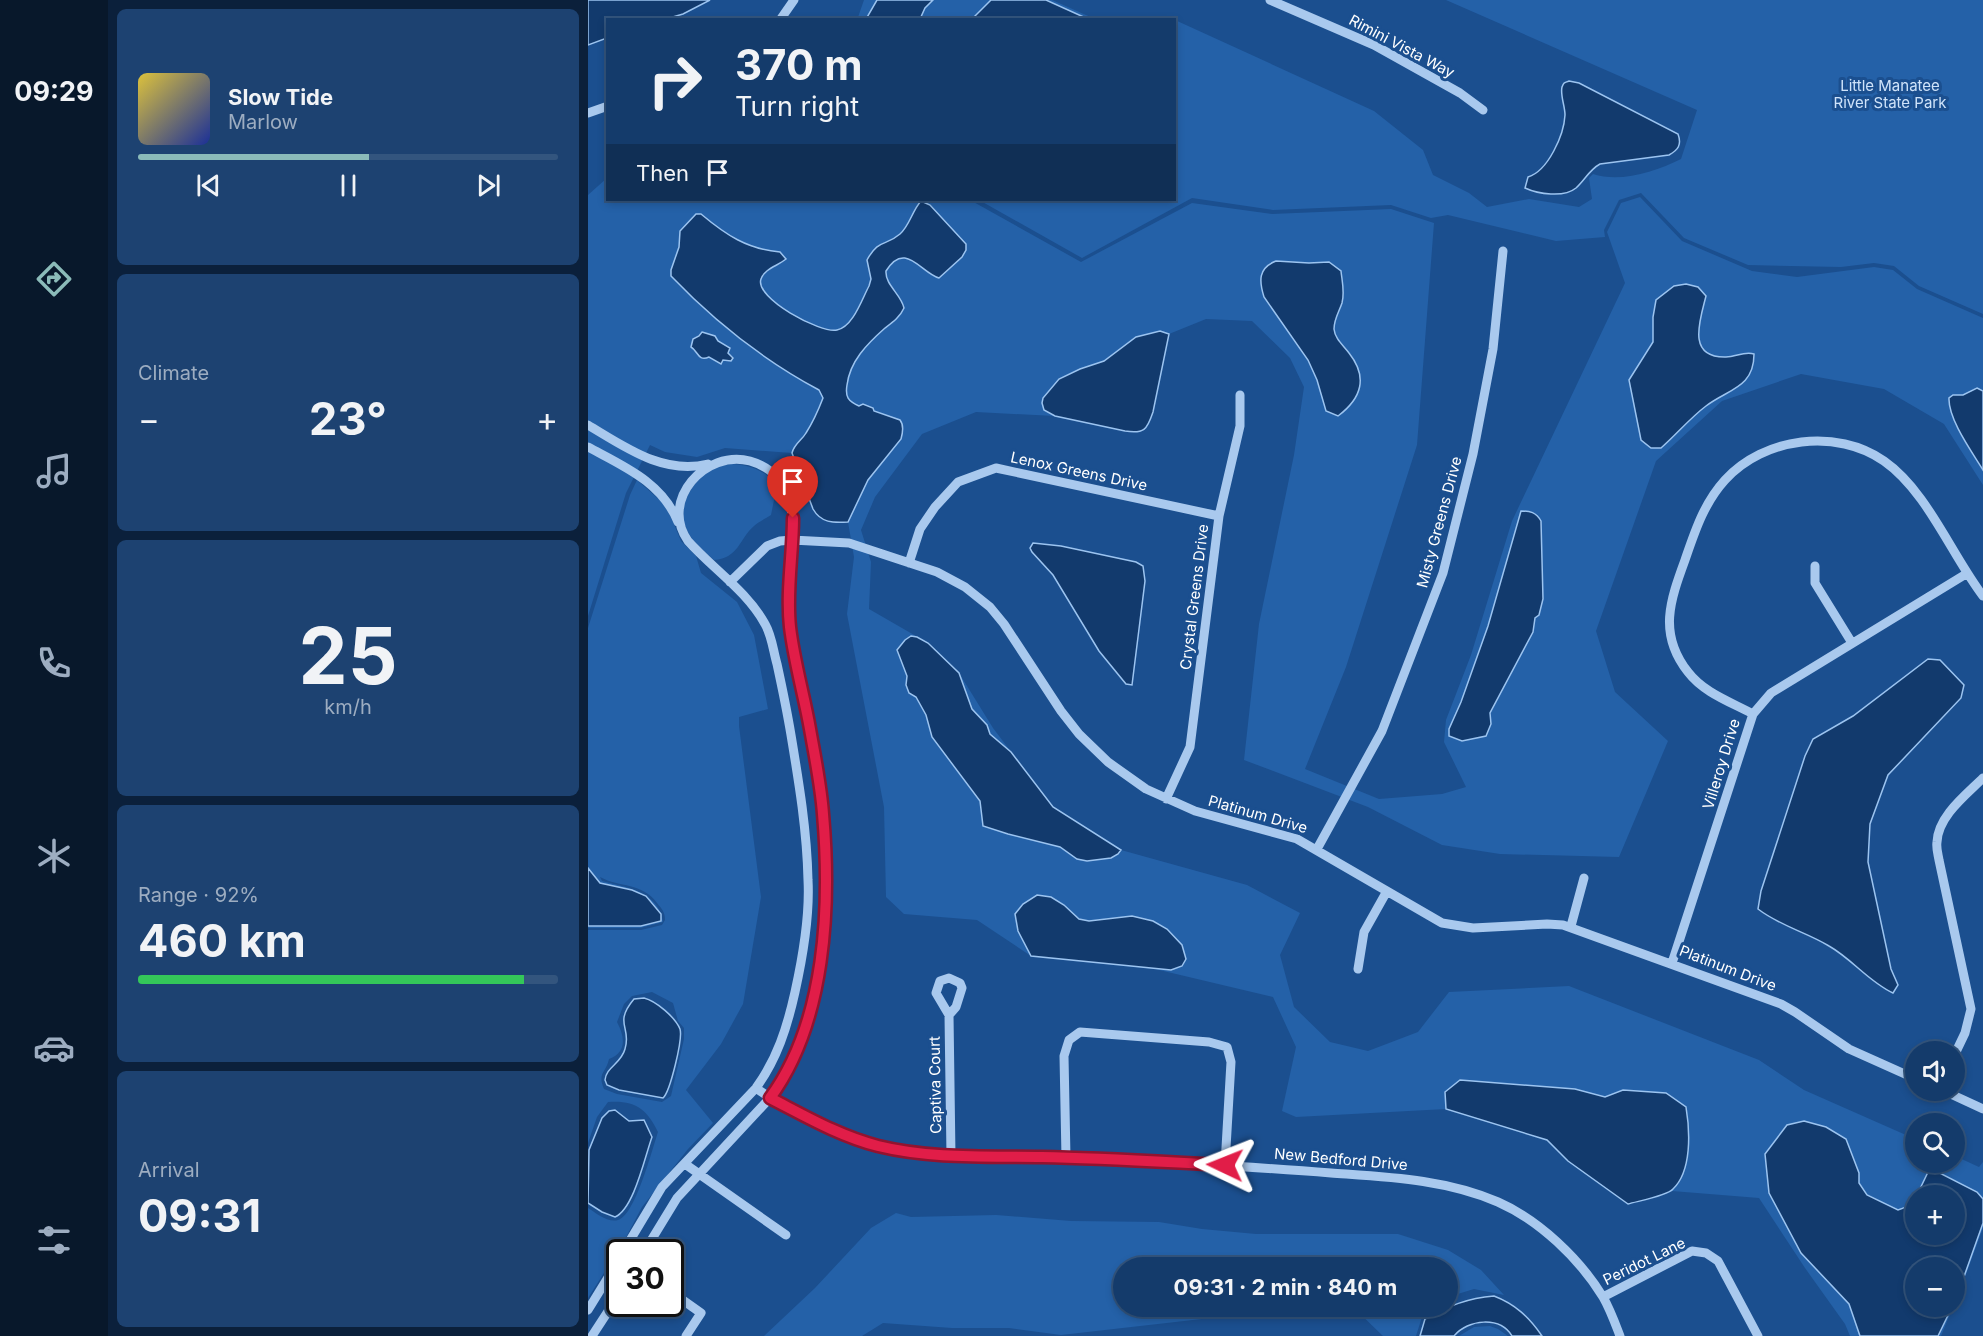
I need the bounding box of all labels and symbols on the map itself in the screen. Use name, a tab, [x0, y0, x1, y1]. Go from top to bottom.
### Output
street label: Rimini Vista Way	[1346, 10, 1459, 82]
park label: Little Manatee River State Park	[1834, 76, 1947, 112]
street label: Lenox Greens Drive	[1009, 447, 1149, 495]
street label: Misty Greens Drive	[1412, 454, 1466, 590]
pin	[767, 456, 818, 518]
street label: Crystal Greens Drive	[1176, 523, 1212, 671]
street label: Villeroy Drive	[1698, 716, 1744, 812]
street label: Platinum Drive	[1206, 791, 1310, 837]
street label: Platinum Drive	[1677, 941, 1779, 995]
street label: Captiva Court	[925, 1036, 945, 1134]
position arrow	[1193, 1133, 1257, 1197]
street label: New Bedford Drive	[1273, 1144, 1409, 1174]
street label: Peridot Lane	[1600, 1233, 1688, 1289]
speed limit sign: 30	[606, 1239, 684, 1317]

